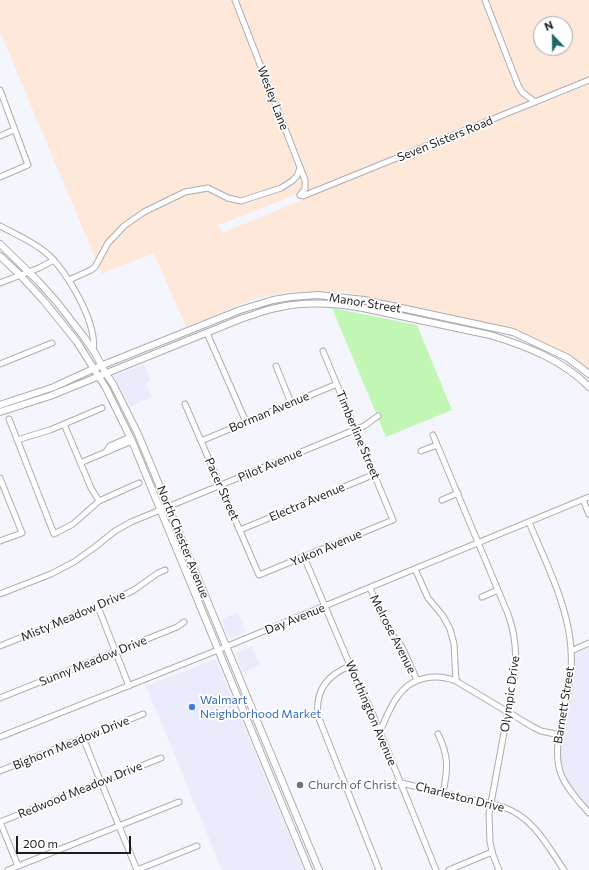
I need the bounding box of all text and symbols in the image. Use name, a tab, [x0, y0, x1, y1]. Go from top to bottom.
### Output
north arrow	[533, 16, 573, 56]
text: N	[542, 18, 555, 33]
street label: Wesley Lane	[254, 64, 292, 132]
street label: Seven Sisters Road	[395, 113, 495, 165]
street label: Manor Street	[328, 290, 402, 316]
street label: Timberline Street	[333, 388, 383, 482]
street label: Borman Avenue	[227, 389, 311, 435]
street label: Pilot Avenue	[236, 445, 304, 485]
street label: Pacer Street	[202, 455, 242, 523]
street label: Electra Avenue	[267, 480, 347, 524]
street label: North Chester Avenue	[154, 484, 212, 600]
street label: Yukon Avenue	[288, 526, 364, 570]
street label: Misty Meadow Drive	[19, 587, 127, 645]
street label: Melrose Avenue	[367, 592, 419, 676]
street label: Day Avenue	[263, 600, 327, 638]
street label: Sunny Meadow Drive	[37, 633, 149, 689]
street label: Olympic Drive	[498, 655, 522, 733]
street label: Worthington Avenue	[342, 658, 400, 768]
street label: Barnett Street	[551, 665, 577, 745]
place label: Walmart Neighborhood Market	[200, 693, 321, 721]
marker: Walmart Neighborhood Market	[187, 702, 197, 712]
street label: Bighorn Meadow Drive	[11, 713, 131, 773]
street label: Redwood Meadow Drive	[16, 758, 144, 822]
place label: Church of Christ	[308, 778, 397, 792]
street label: Charleston Drive	[414, 779, 506, 815]
marker: Church of Christ	[295, 780, 305, 790]
scale bar	[18, 828, 133, 854]
text: 200 m	[23, 836, 58, 850]

